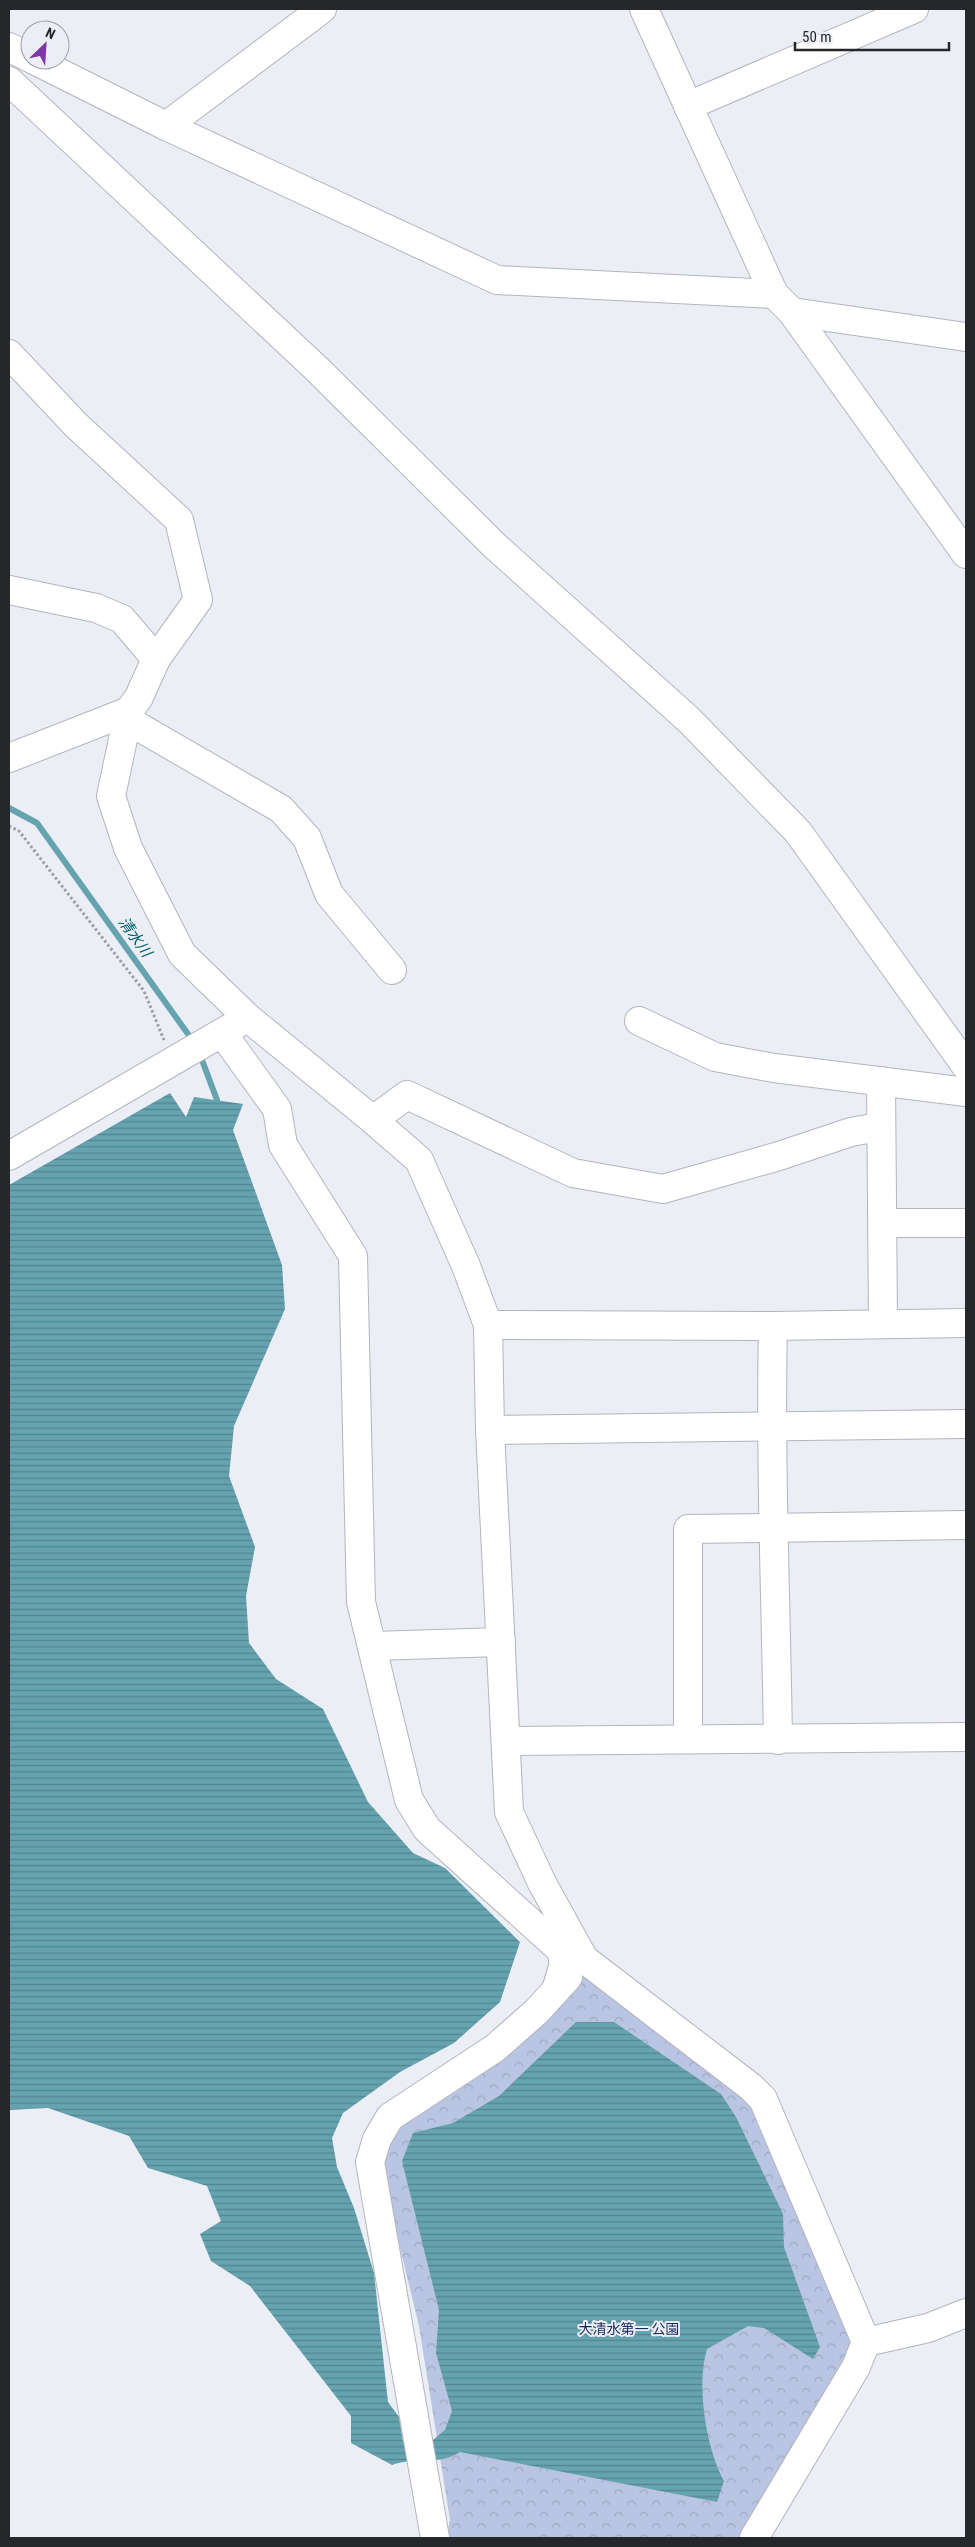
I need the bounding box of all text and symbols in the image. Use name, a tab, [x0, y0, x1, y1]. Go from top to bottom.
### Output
north arrow	[20, 20, 70, 70]
scale bar	[795, 20, 949, 52]
text: N	[43, 24, 58, 42]
text: 50 m	[802, 28, 832, 46]
water label: 清水川	[114, 914, 157, 962]
park label: 大清水第一 公園	[578, 2321, 680, 2337]

